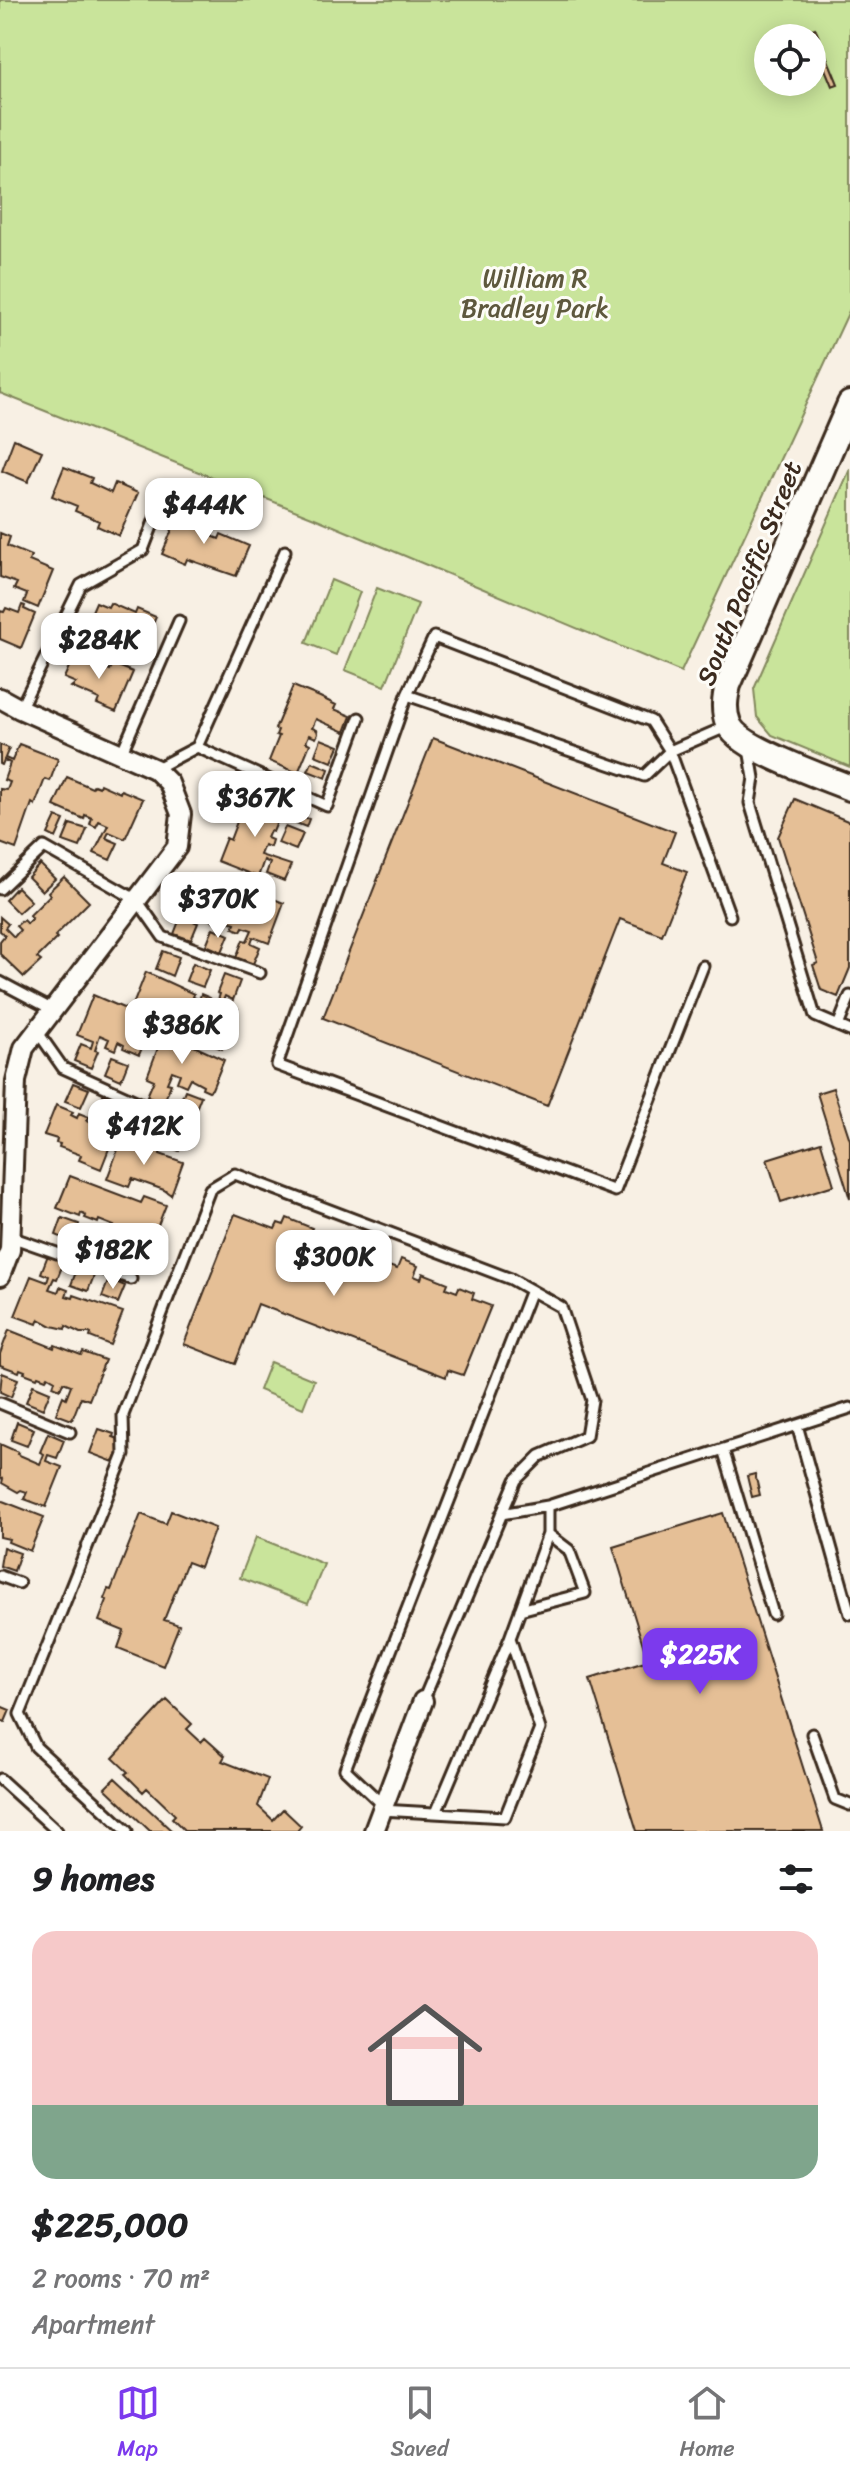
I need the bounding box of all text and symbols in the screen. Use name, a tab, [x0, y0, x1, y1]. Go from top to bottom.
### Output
map controls	[754, 24, 826, 96]
button: locate	[754, 24, 826, 96]
park label: William R Bradley Park	[461, 255, 609, 331]
street label: South Pacific Street	[683, 454, 815, 692]
pin: $444K	[148, 478, 260, 546]
text: $444K	[163, 481, 245, 527]
pin: $284K	[43, 613, 155, 681]
text: $284K	[59, 616, 139, 662]
pin: $367K	[199, 771, 311, 839]
text: $367K	[216, 774, 294, 820]
pin: $370K	[162, 872, 274, 940]
text: $370K	[179, 875, 257, 921]
pin: $386K	[126, 998, 238, 1066]
text: $386K	[143, 1001, 221, 1047]
pin: $412K	[88, 1099, 200, 1167]
text: $412K	[106, 1102, 182, 1148]
pin: $182K	[57, 1223, 169, 1291]
text: $182K	[75, 1226, 151, 1272]
pin: $300K	[278, 1230, 390, 1298]
text: $300K	[294, 1233, 374, 1279]
pin: $225K	[644, 1628, 756, 1696]
text: $225K	[660, 1631, 740, 1677]
text: 9 homes	[32, 1849, 154, 1909]
icon: filters	[774, 1857, 818, 1901]
icon: home	[353, 1983, 497, 2127]
text: $225,000	[32, 2195, 189, 2255]
text: 2 rooms · 70 m²	[32, 2255, 210, 2301]
text: Apartment	[32, 2301, 155, 2347]
tab: Map	[116, 2381, 160, 2468]
tab: Saved	[391, 2381, 449, 2468]
tab: Home	[680, 2381, 734, 2468]

